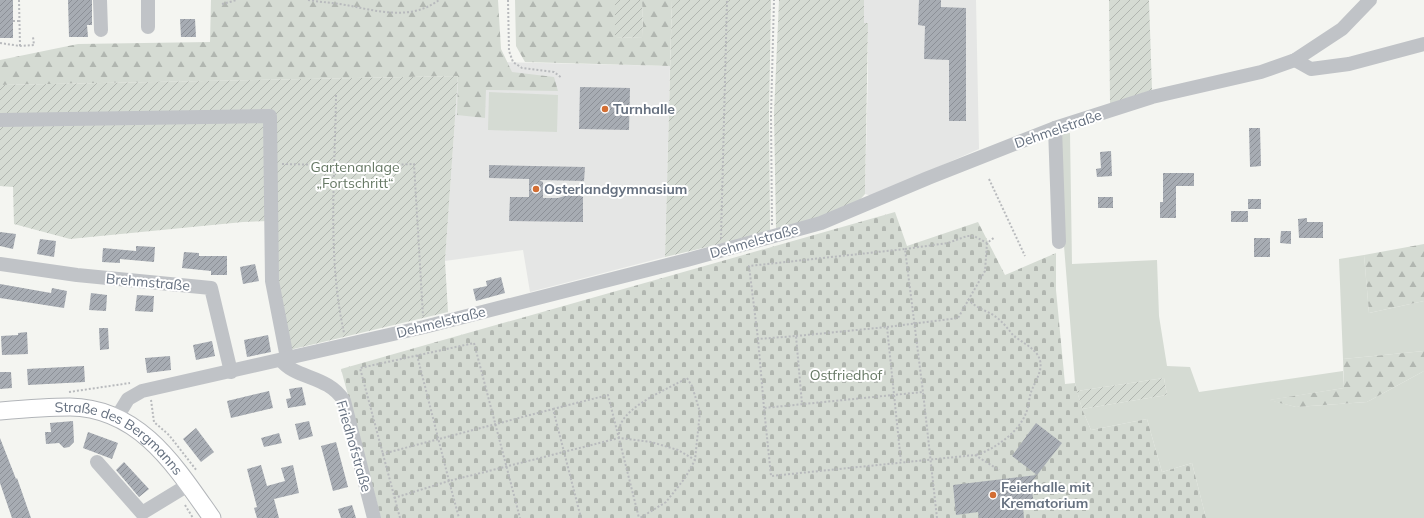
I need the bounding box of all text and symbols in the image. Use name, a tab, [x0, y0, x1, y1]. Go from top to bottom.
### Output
place label: Turnhalle	[613, 100, 675, 118]
marker: Turnhalle	[600, 104, 610, 114]
street label: Dehmelstraße	[1012, 106, 1104, 152]
park label: Gartenanlage „Fortschritt“	[310, 158, 400, 192]
place label: Osterlandgymnasium	[544, 180, 687, 198]
marker: Osterlandgymnasium	[531, 184, 541, 194]
street label: Dehmelstraße	[708, 220, 800, 262]
street label: Brehmstraße	[105, 269, 191, 295]
street label: Dehmelstraße	[395, 302, 487, 342]
park label: Ostfriedhof	[810, 366, 883, 384]
street label: Straße des Bergmanns	[54, 398, 187, 479]
street label: Friedhofstraße	[332, 398, 376, 494]
place label: Feierhalle mit Krematorium	[1001, 478, 1091, 512]
marker: Feierhalle mit Krematorium	[988, 490, 998, 500]

